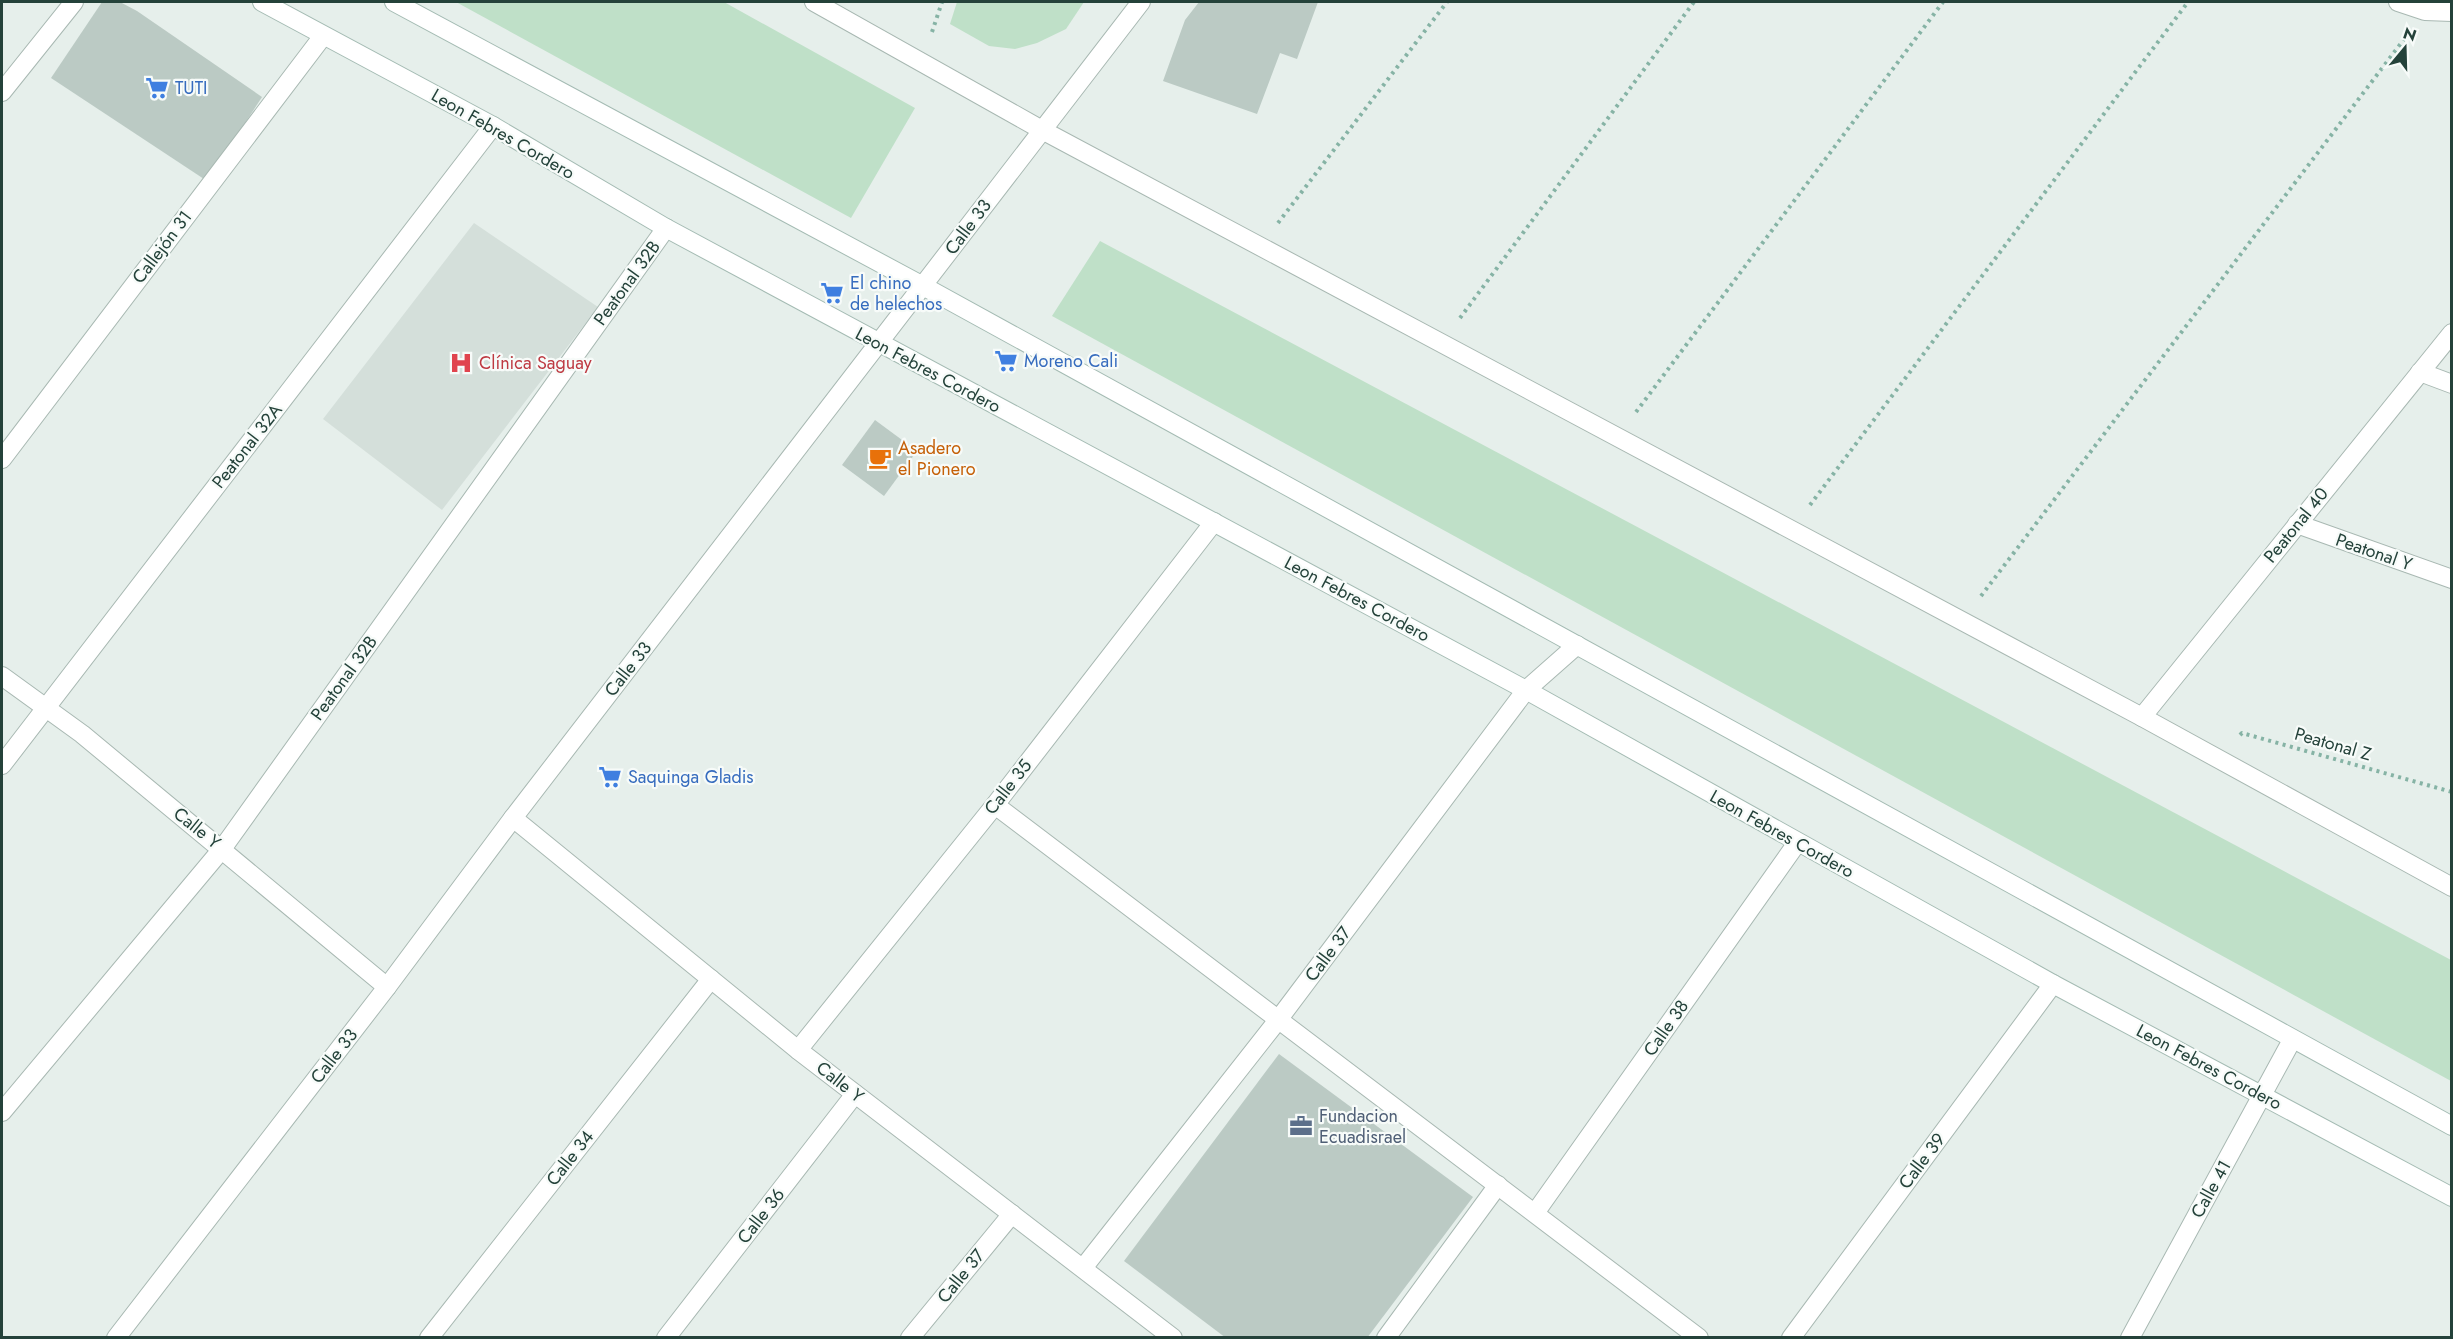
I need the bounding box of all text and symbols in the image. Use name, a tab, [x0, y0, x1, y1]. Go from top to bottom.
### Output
north arrow	[2375, 18, 2435, 78]
text: N	[2400, 21, 2419, 47]
supermarket icon: TUTI	[144, 75, 170, 101]
place label: TUTI	[175, 75, 207, 101]
street label: Leon Febres Cordero	[427, 82, 580, 186]
street label: Calle 33	[938, 194, 998, 260]
street label: Callejón 31	[126, 205, 198, 289]
street label: Peatonal 32B	[587, 235, 667, 331]
place label: El chino de helechos	[850, 270, 942, 317]
supermarket icon: El chino de helechos	[819, 280, 845, 306]
street label: Leon Febres Cordero	[851, 321, 1006, 419]
supermarket icon: Moreno Cali	[993, 348, 1019, 374]
place label: Moreno Cali	[1024, 348, 1118, 374]
hospital icon: Clínica Saguay	[448, 350, 474, 376]
place label: Clínica Saguay	[479, 350, 592, 376]
street label: Peatonal 32A	[206, 398, 288, 494]
place label: Asadero el Pionero	[898, 435, 976, 482]
cafe icon: Asadero el Pionero	[867, 445, 893, 471]
street label: Peatonal 40	[2257, 482, 2335, 568]
street label: Peatonal Y	[2332, 527, 2416, 577]
street label: Leon Febres Cordero	[1280, 550, 1435, 648]
street label: Peatonal 32B	[304, 630, 384, 726]
street label: Calle 33	[598, 636, 658, 702]
street label: Peatonal Z	[2292, 721, 2375, 767]
street label: Calle 35	[978, 754, 1038, 820]
supermarket icon: Saquinga Gladis	[597, 764, 623, 790]
place label: Saquinga Gladis	[628, 764, 754, 790]
street label: Leon Febres Cordero	[1705, 783, 1859, 885]
street label: Calle Y	[168, 801, 227, 856]
street label: Calle 37	[1299, 921, 1358, 987]
street label: Calle 38	[1637, 994, 1695, 1062]
street label: Leon Febres Cordero	[2132, 1018, 2287, 1116]
street label: Calle 33	[304, 1023, 364, 1089]
street label: Calle Y	[811, 1055, 870, 1109]
place label: Fundacion Ecuadisrael	[1319, 1103, 1406, 1150]
office icon: Fundacion Ecuadisrael	[1288, 1113, 1314, 1139]
street label: Calle 34	[540, 1125, 600, 1191]
street label: Calle 39	[1892, 1128, 1952, 1194]
street label: Calle 41	[2184, 1155, 2238, 1223]
street label: Calle 36	[731, 1183, 791, 1249]
street label: Calle 37	[931, 1243, 991, 1309]

